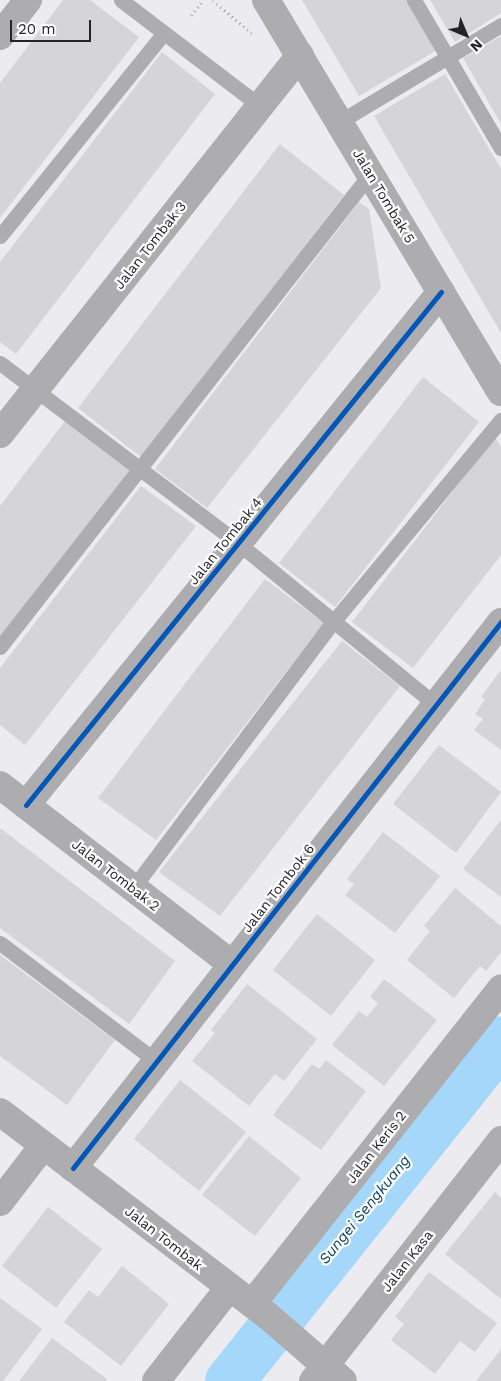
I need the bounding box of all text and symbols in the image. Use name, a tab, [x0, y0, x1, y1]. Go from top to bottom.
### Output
scale bar	[12, 10, 94, 42]
north arrow	[441, 10, 491, 60]
text: 20 m	[18, 20, 56, 38]
text: N	[467, 36, 486, 55]
street label: Jalan Tombak 5	[349, 146, 419, 246]
street label: Jalan Tombak 3	[110, 197, 190, 293]
street label: Jalan Tombak 4	[185, 494, 265, 588]
street label: Jalan Tombak 2	[68, 835, 164, 915]
street label: Jalan Tombok 6	[238, 840, 318, 936]
street label: Jalan Keris 2	[342, 1107, 410, 1187]
water label: Sungei Sengkuang	[316, 1152, 414, 1268]
street label: Jalan Tombak	[122, 1202, 206, 1274]
street label: Jalan Kasa	[378, 1227, 436, 1295]

